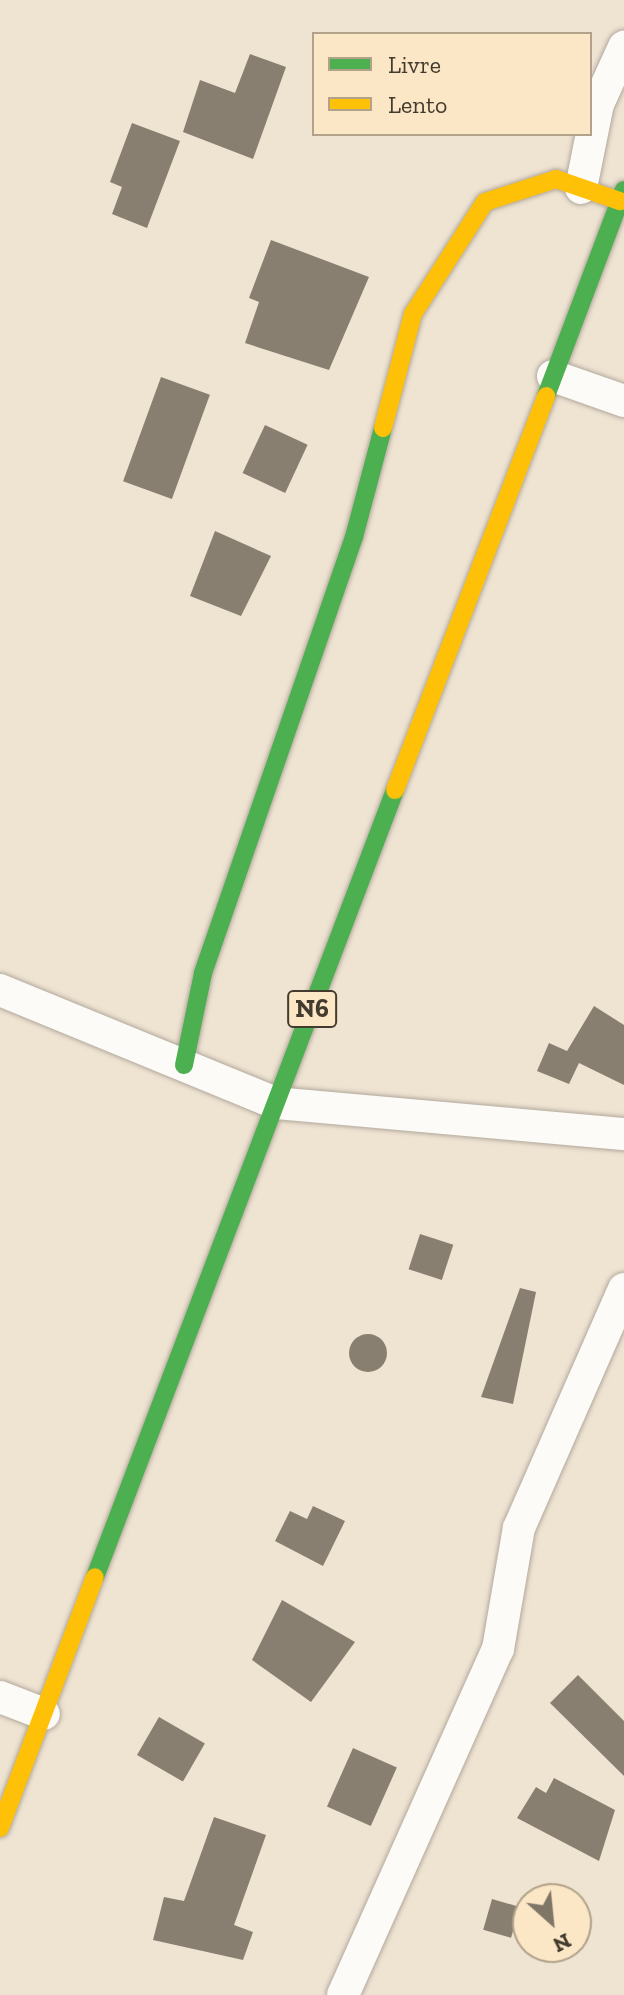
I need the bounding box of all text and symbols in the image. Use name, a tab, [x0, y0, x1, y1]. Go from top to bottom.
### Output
legend	[312, 32, 592, 136]
text: Livre	[388, 50, 441, 79]
text: Lento	[388, 90, 447, 119]
road number: N6	[286, 987, 338, 1031]
north arrow	[512, 1883, 592, 1963]
text: N	[549, 1927, 576, 1959]

